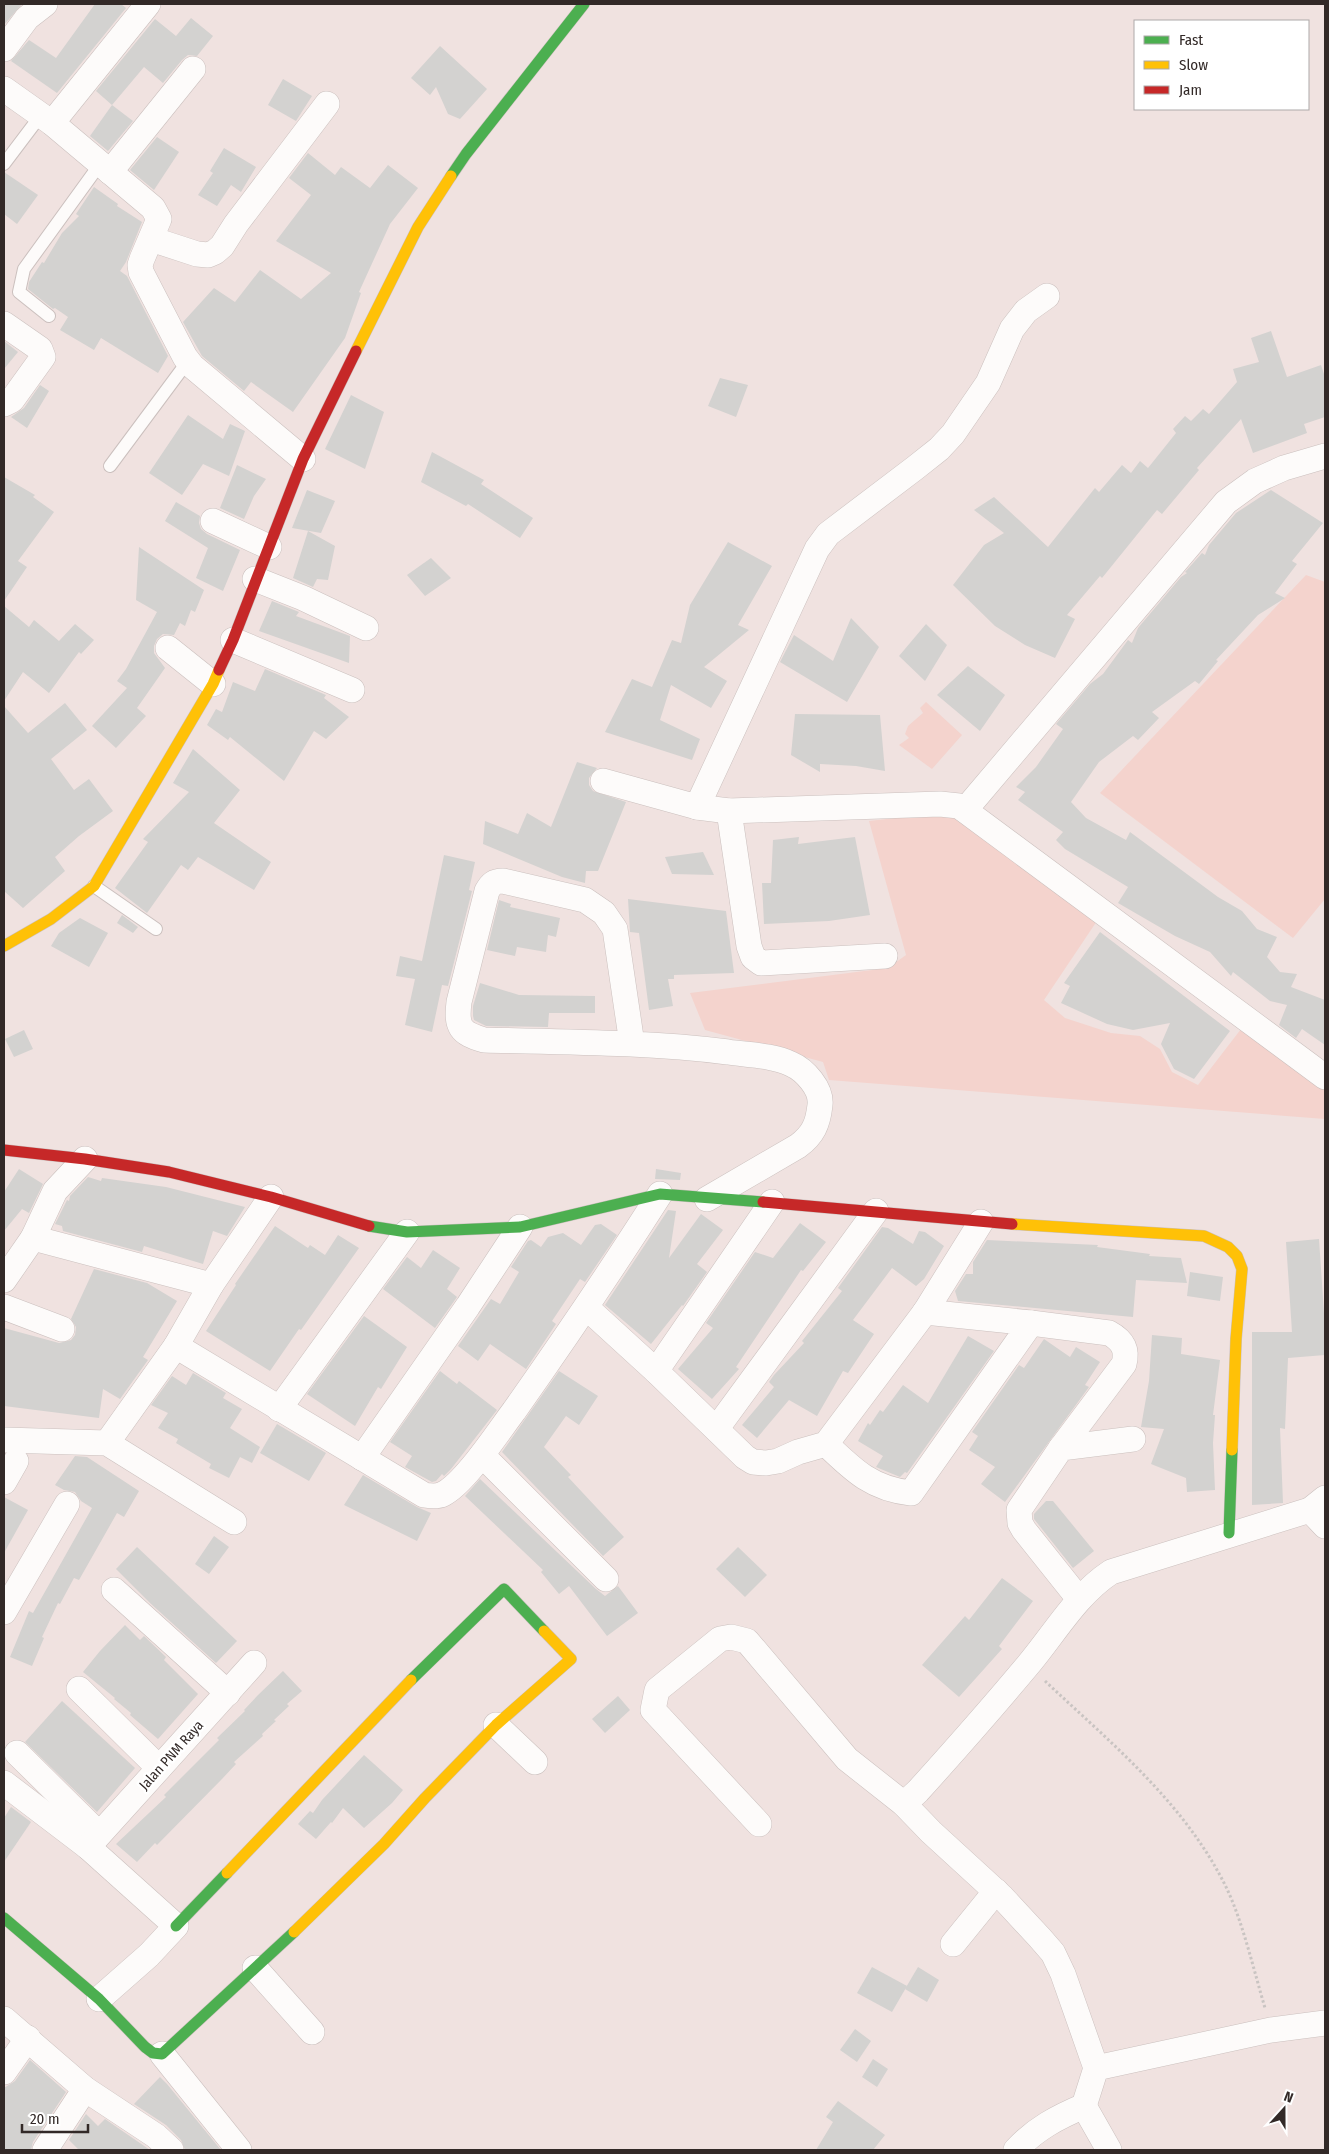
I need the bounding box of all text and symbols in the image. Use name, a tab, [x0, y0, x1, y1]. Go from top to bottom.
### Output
legend	[1134, 20, 1309, 110]
text: Fast	[1179, 31, 1203, 49]
text: Slow	[1179, 56, 1208, 74]
text: Jam	[1179, 81, 1202, 99]
street label: Jalan PNM Raya	[136, 1717, 207, 1794]
north arrow	[1259, 2084, 1309, 2134]
text: N	[1282, 2088, 1295, 2107]
scale bar	[22, 2102, 89, 2134]
text: 20 m	[30, 2110, 60, 2128]

